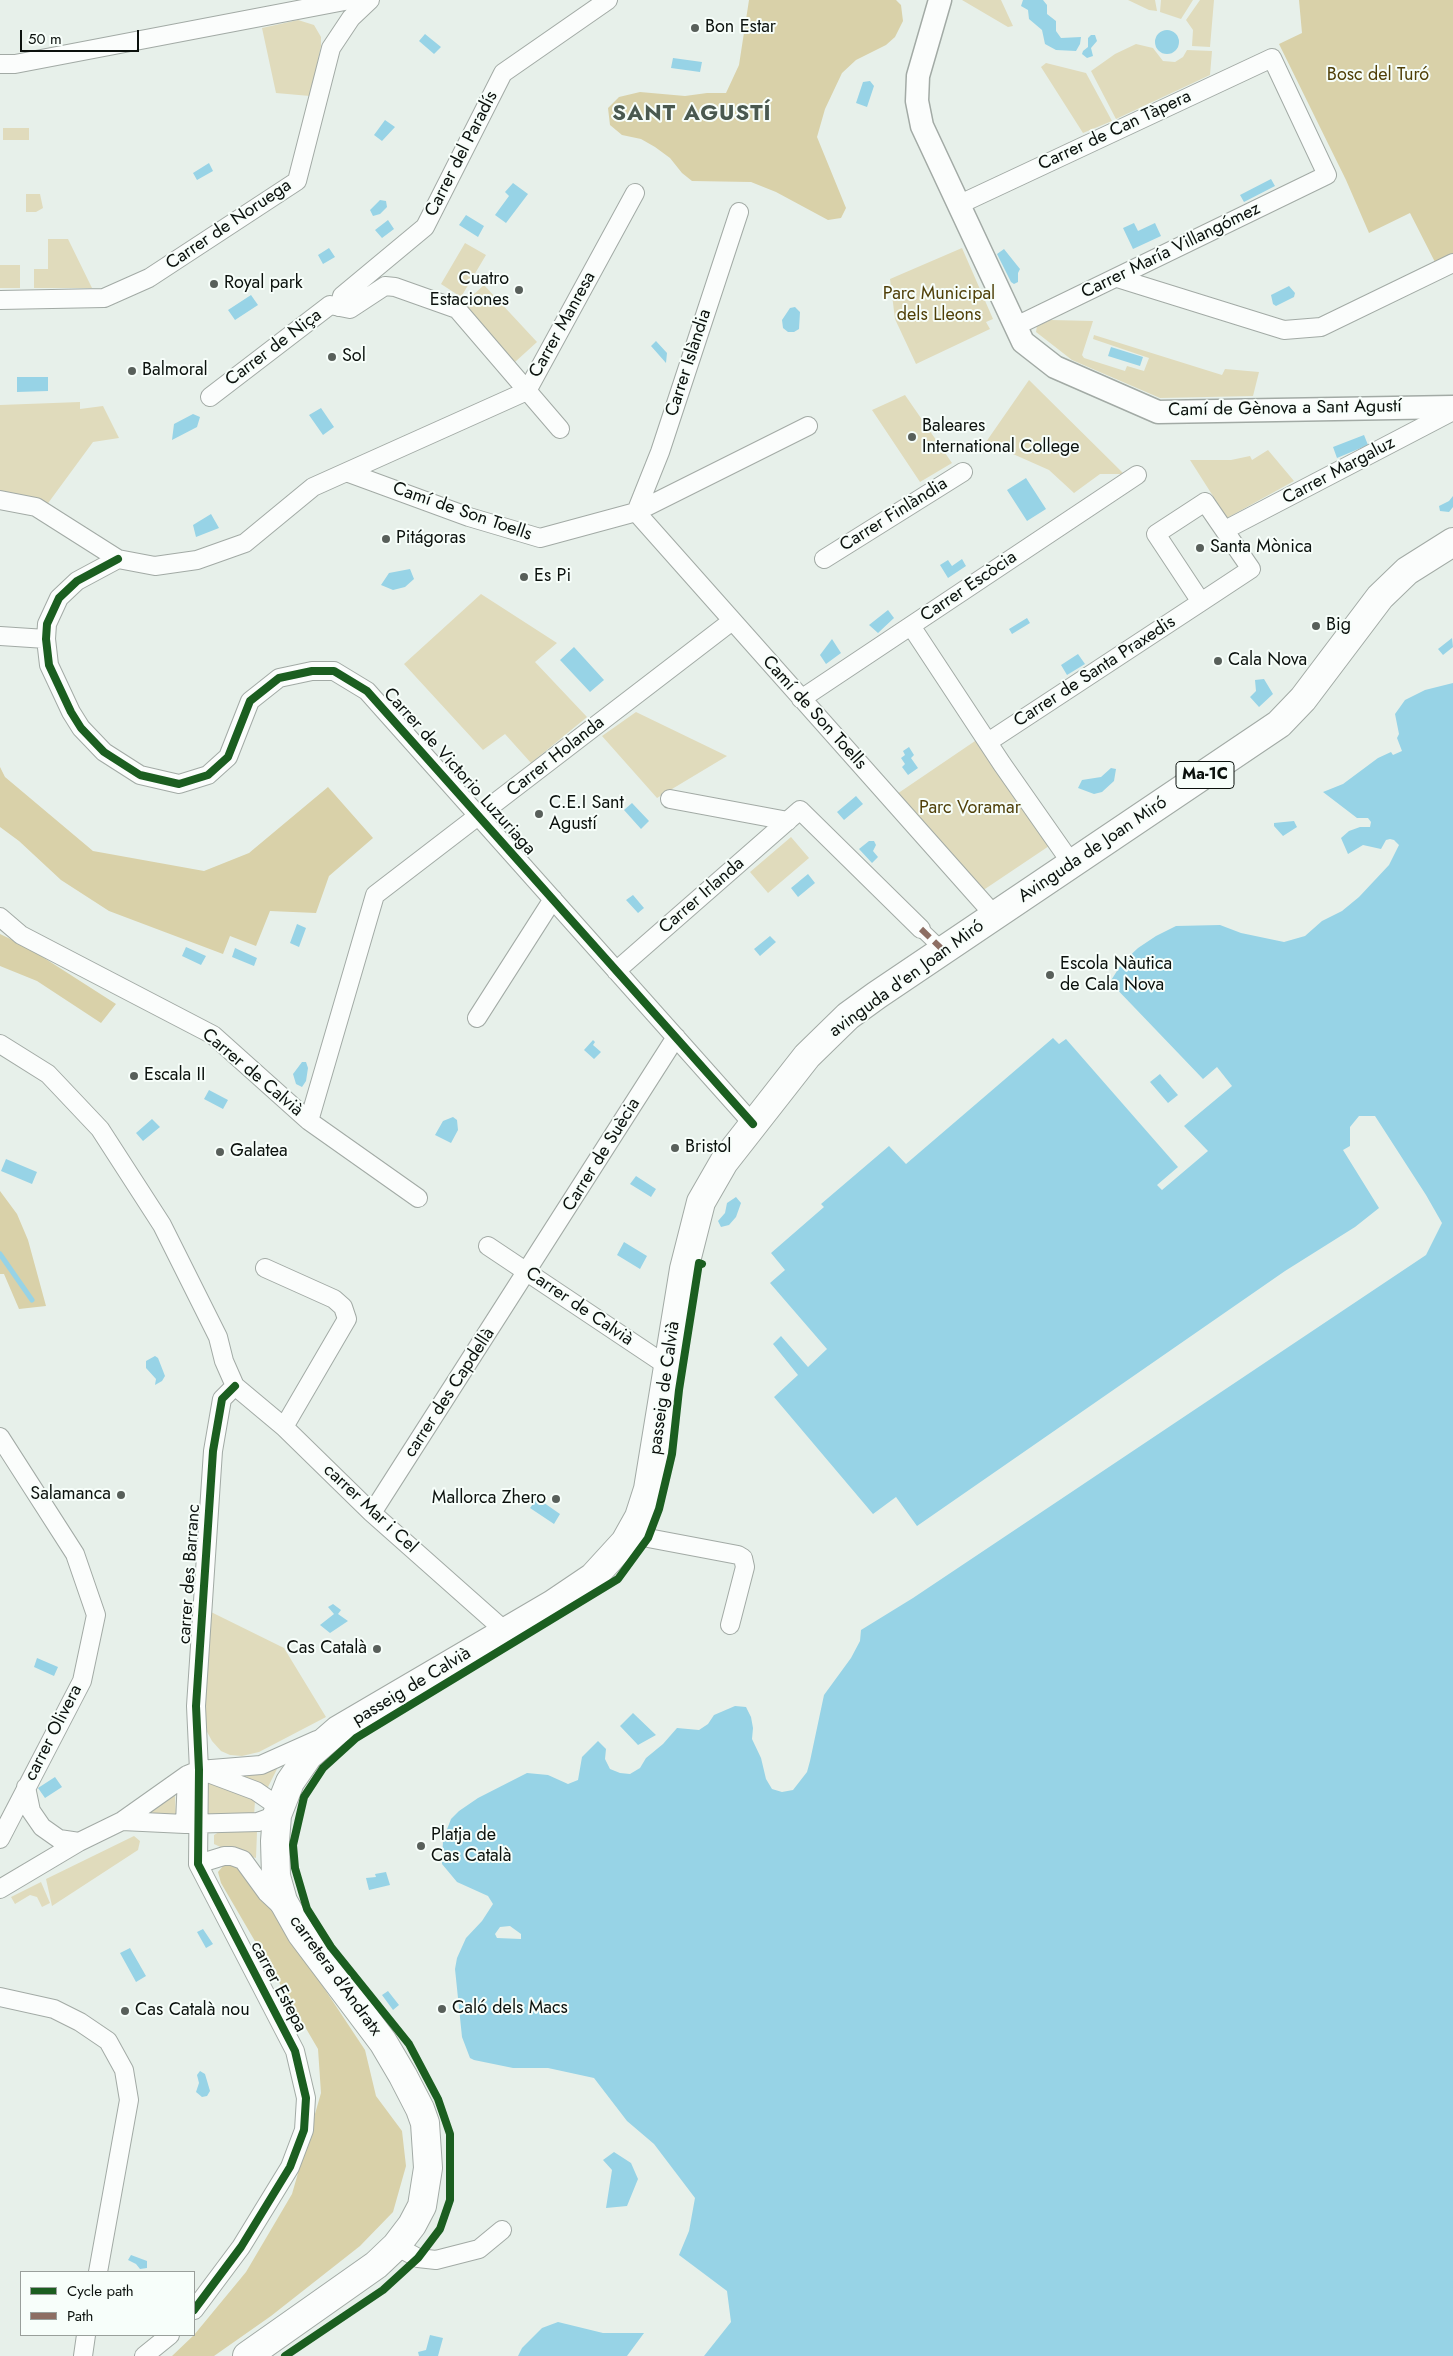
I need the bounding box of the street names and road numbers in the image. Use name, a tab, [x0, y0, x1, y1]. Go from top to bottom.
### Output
street label: Carrer de Can Tàpera	[1035, 86, 1195, 176]
street label: Carrer del Paradís	[421, 88, 503, 220]
street label: Carrer de Noruega	[162, 175, 296, 275]
street label: Carrer María Villangómez	[1078, 198, 1264, 304]
street label: Carrer Manresa	[525, 268, 601, 382]
street label: Carrer de Niça	[222, 305, 326, 391]
street label: Carrer Islàndia	[662, 307, 716, 419]
street label: Camí de Gènova a Sant Agustí	[1168, 396, 1402, 422]
street label: Carrer Margaluz	[1279, 432, 1399, 510]
street label: Carrer Finlàndia	[836, 473, 952, 557]
street label: Camí de Son Toells	[390, 478, 534, 546]
street label: Carrer Escòcia	[917, 547, 1021, 627]
street label: Carrer de Santa Praxedis	[1010, 612, 1180, 732]
street label: Camí de Son Toells	[757, 652, 871, 774]
street label: Carrer de Victorio Luzuriaga	[378, 684, 540, 860]
street label: Carrer Holanda	[503, 712, 609, 802]
road number: Ma-1C	[1176, 762, 1234, 788]
street label: Avinguda de Joan Miró	[1015, 792, 1171, 908]
street label: Carrer Irlanda	[655, 853, 749, 939]
street label: avinguda d'en Joan Miró	[825, 916, 989, 1042]
street label: Carrer de Calvià	[197, 1024, 307, 1122]
street label: Carrer de Suècia	[559, 1094, 645, 1216]
street label: Carrer de Calvià	[521, 1263, 637, 1351]
street label: passeig de Calvià	[645, 1320, 685, 1456]
street label: carrer des Capdellà	[400, 1324, 500, 1462]
street label: carrer Mar i Cel	[318, 1460, 422, 1558]
street label: carrer des Barranc	[174, 1503, 206, 1645]
street label: passeig de Calvià	[349, 1643, 475, 1731]
street label: carrer Olivera	[21, 1681, 87, 1785]
street label: carretera d'Andratx	[284, 1912, 386, 2040]
street label: carrer Estepa	[245, 1938, 311, 2036]

